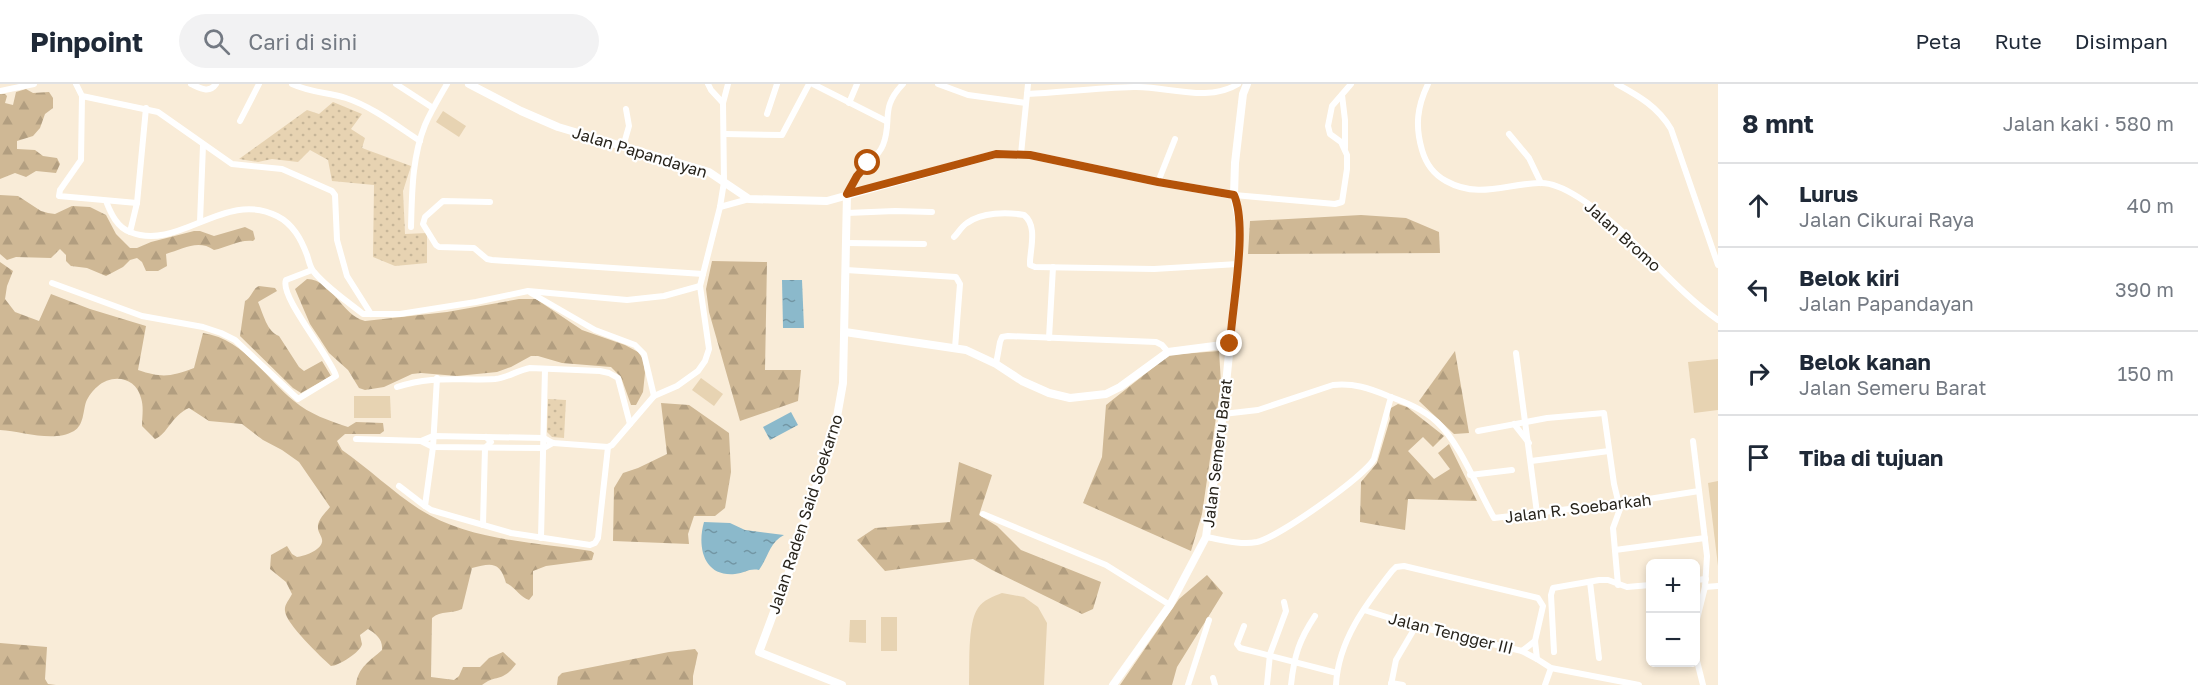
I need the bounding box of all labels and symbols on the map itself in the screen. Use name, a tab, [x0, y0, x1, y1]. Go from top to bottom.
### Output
street label: Jalan Papandayan	[570, 122, 710, 182]
route start	[854, 149, 880, 175]
street label: Jalan Bromo	[1581, 196, 1665, 276]
route end	[1216, 330, 1242, 356]
street label: Jalan Semeru Barat	[1198, 377, 1236, 529]
street label: Jalan Raden Said Soekarno	[763, 412, 847, 616]
street label: Jalan R. Soebarkah	[1504, 489, 1652, 527]
street label: Jalan Tengger III	[1387, 608, 1515, 658]

